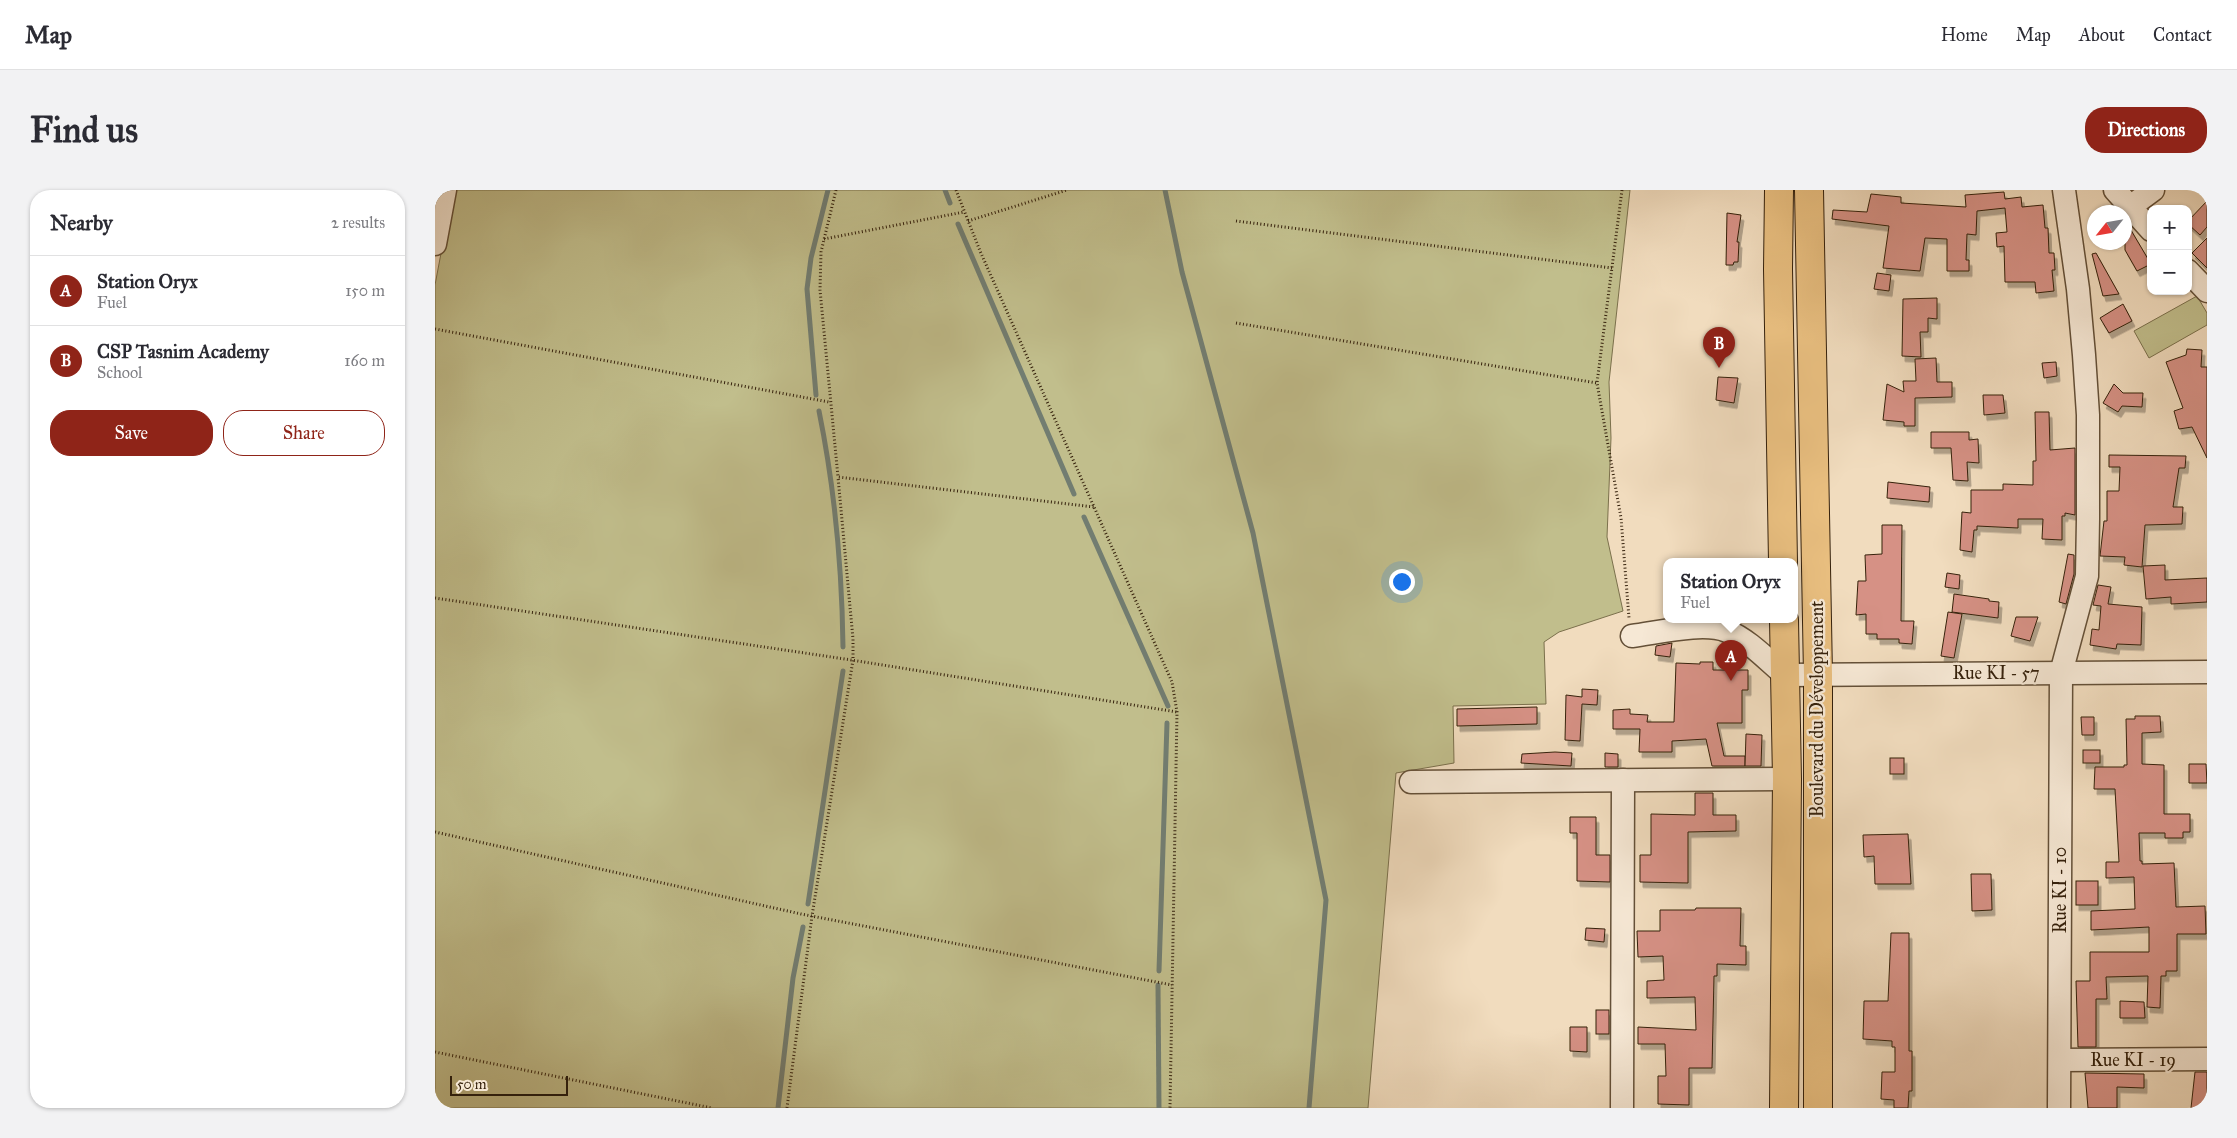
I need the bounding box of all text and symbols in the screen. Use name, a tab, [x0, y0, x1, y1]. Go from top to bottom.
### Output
text: Map	[25, 20, 72, 50]
text: Home	[1941, 24, 1988, 46]
text: Map	[2016, 24, 2051, 46]
text: About	[2079, 24, 2125, 46]
text: Contact	[2153, 24, 2212, 46]
button: Directions	[2085, 107, 2207, 153]
text: Find us	[30, 109, 138, 152]
north arrow	[2087, 205, 2132, 250]
map controls	[2147, 205, 2192, 295]
button: +	[2147, 205, 2192, 250]
text: Nearby	[50, 210, 113, 236]
text: 2 results	[331, 213, 385, 232]
button: −	[2147, 250, 2192, 295]
text: Station Oryx	[97, 270, 198, 293]
text: A	[61, 281, 71, 300]
text: 150 m	[345, 281, 385, 300]
text: Fuel	[97, 293, 127, 312]
pin: B	[1703, 327, 1735, 368]
text: CSP Tasnim Academy	[97, 340, 269, 363]
text: B	[61, 351, 71, 370]
text: 160 m	[344, 351, 385, 370]
text: School	[97, 363, 142, 382]
button: Save	[50, 410, 213, 456]
button: Share	[223, 410, 385, 456]
popup	[1663, 558, 1798, 623]
your location	[1389, 569, 1415, 595]
text: Station Oryx	[1680, 570, 1781, 593]
text: Fuel	[1680, 593, 1710, 612]
street label: Boulevard du Développement	[1806, 600, 1828, 817]
pin: A	[1715, 640, 1747, 681]
street label: Rue KI - 57	[1952, 662, 2040, 684]
street label: Rue KI - 10	[2049, 847, 2071, 933]
street label: Rue KI - 19	[2090, 1049, 2176, 1071]
scale bar	[450, 1073, 567, 1096]
text: 50 m	[457, 1076, 486, 1093]

